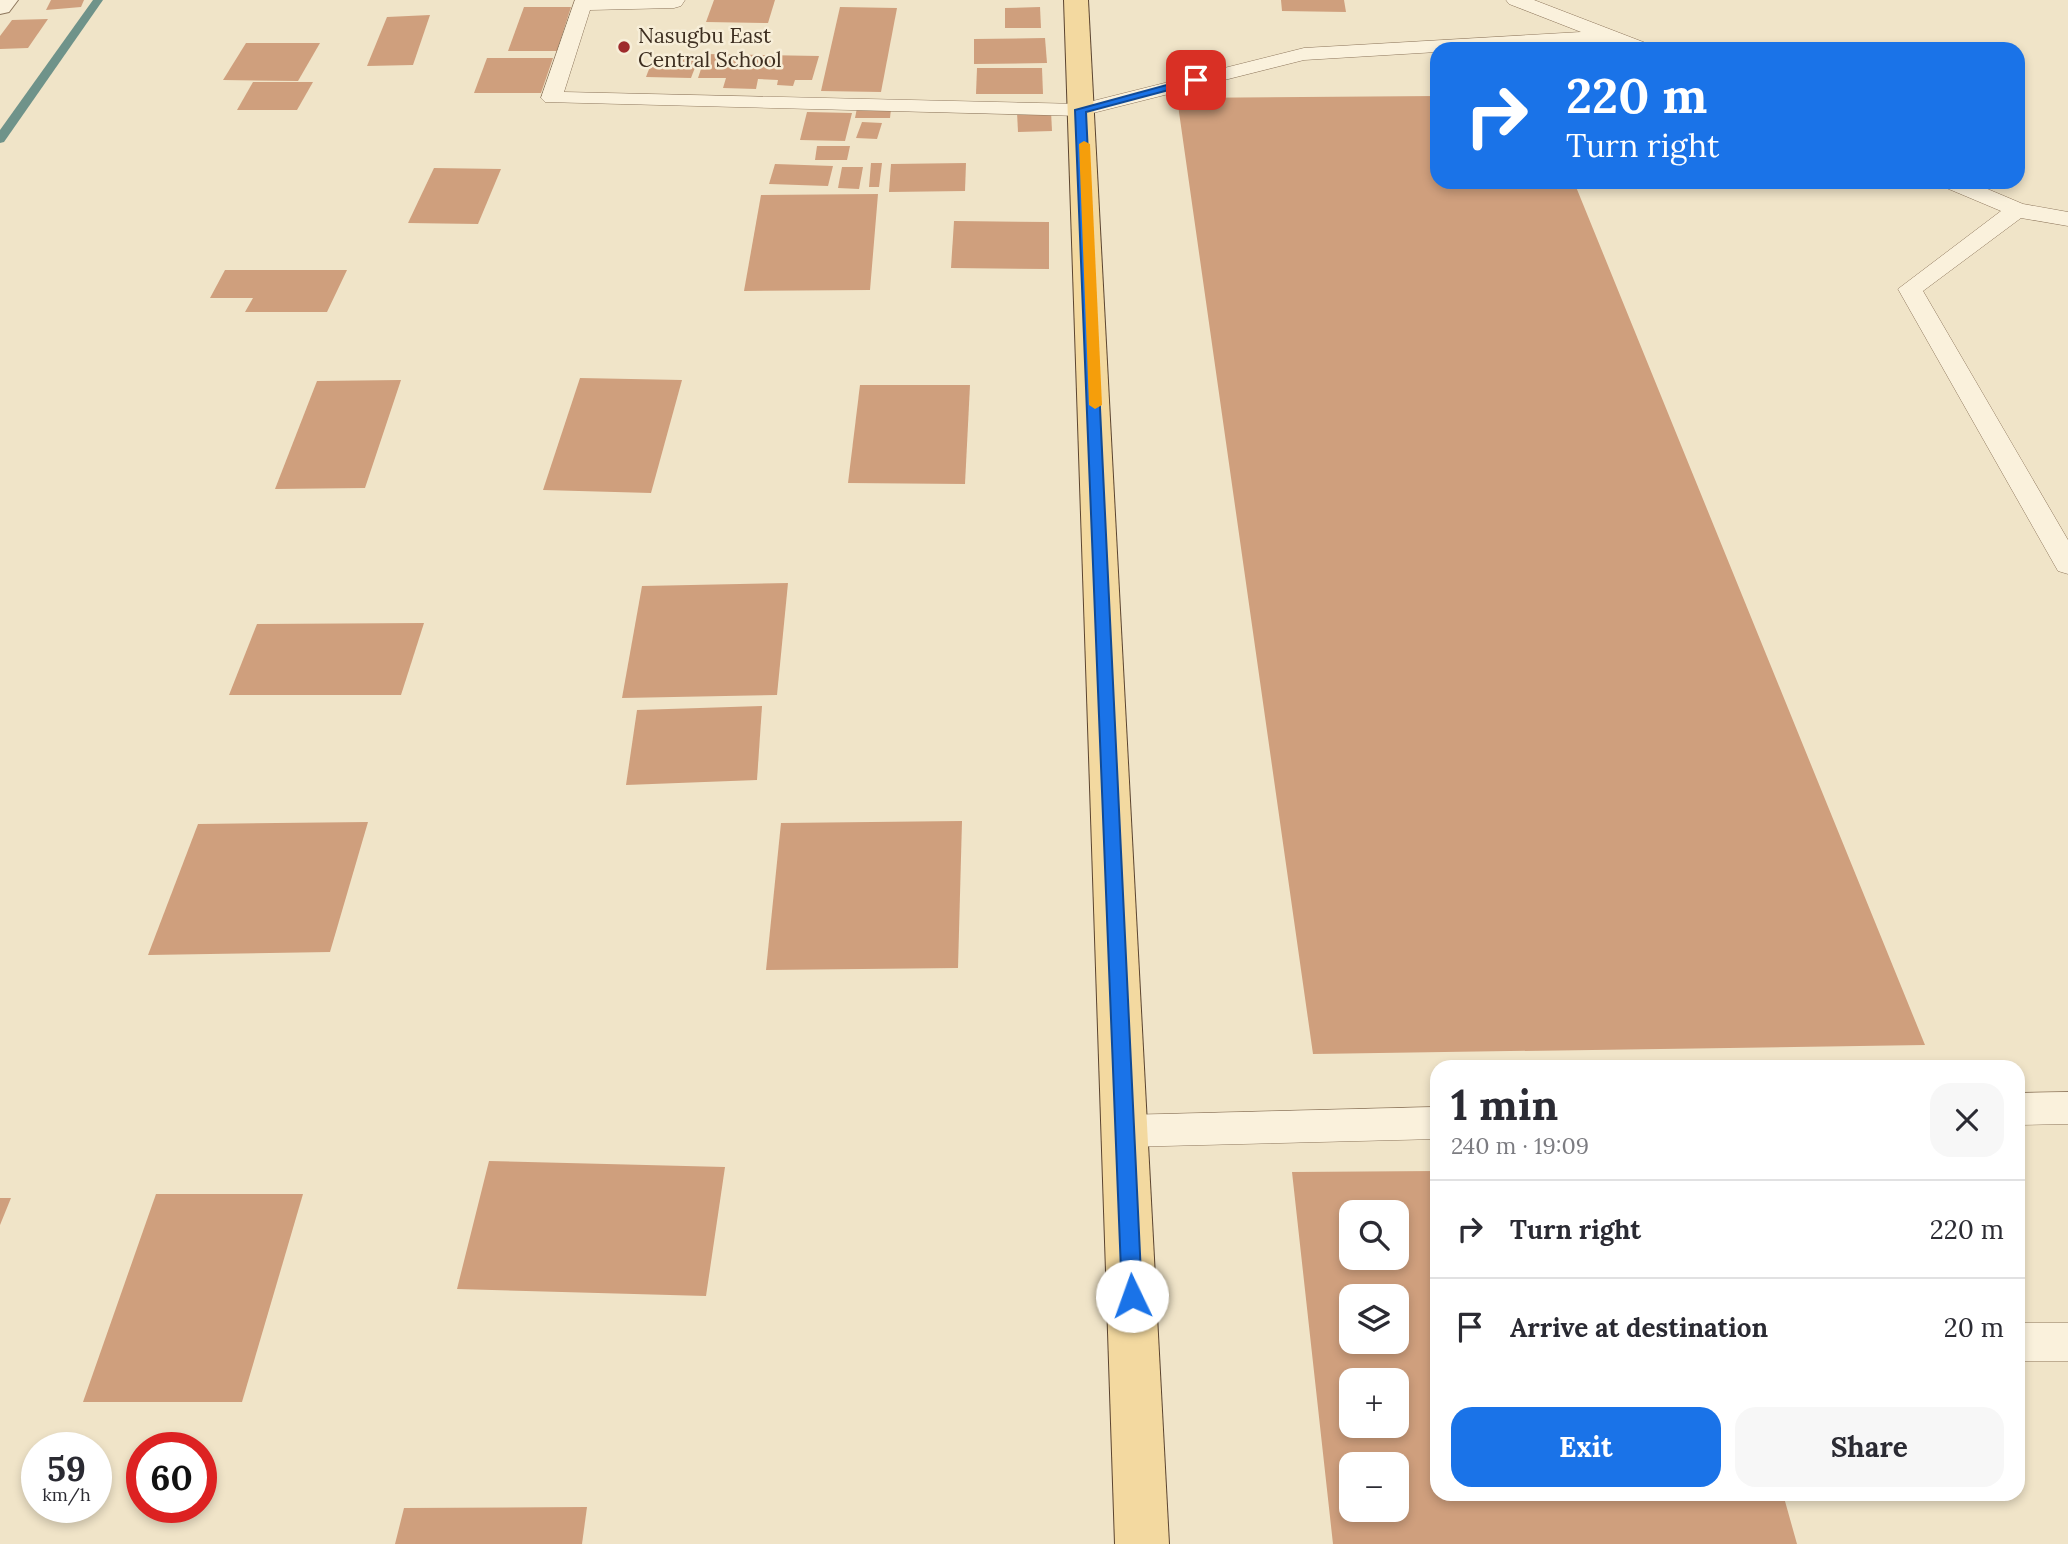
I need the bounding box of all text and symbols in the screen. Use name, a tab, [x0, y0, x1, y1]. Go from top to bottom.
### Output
place label: Nasugbu East Central School	[638, 22, 782, 73]
marker: Nasugbu East Central School	[616, 39, 632, 55]
pin	[1166, 50, 1226, 110]
icon: arrive	[1177, 61, 1215, 99]
text: 220 m	[1566, 64, 1707, 126]
icon: right	[1451, 70, 1542, 161]
text: Turn right	[1566, 125, 1719, 166]
text: 1 min	[1451, 1078, 1558, 1132]
button: close	[1930, 1083, 2004, 1157]
text: 240 m · 19:09	[1451, 1131, 1589, 1160]
map controls	[1339, 1200, 1409, 1522]
button: search	[1339, 1200, 1409, 1270]
icon: right	[1451, 1210, 1489, 1248]
text: Turn right	[1510, 1213, 1641, 1246]
text: 220 m	[1930, 1213, 2004, 1246]
position arrow	[1095, 1259, 1169, 1333]
button: layers	[1339, 1284, 1409, 1354]
icon: arrive	[1451, 1308, 1489, 1346]
text: Arrive at destination	[1510, 1311, 1768, 1344]
text: 20 m	[1944, 1311, 2004, 1344]
button: +	[1339, 1368, 1409, 1438]
button: Exit	[1451, 1407, 1721, 1487]
button: Share	[1735, 1407, 2004, 1487]
speed limit sign: 60	[126, 1432, 217, 1523]
text: 59	[47, 1446, 86, 1491]
button: −	[1339, 1452, 1409, 1522]
text: km/h	[42, 1483, 91, 1506]

